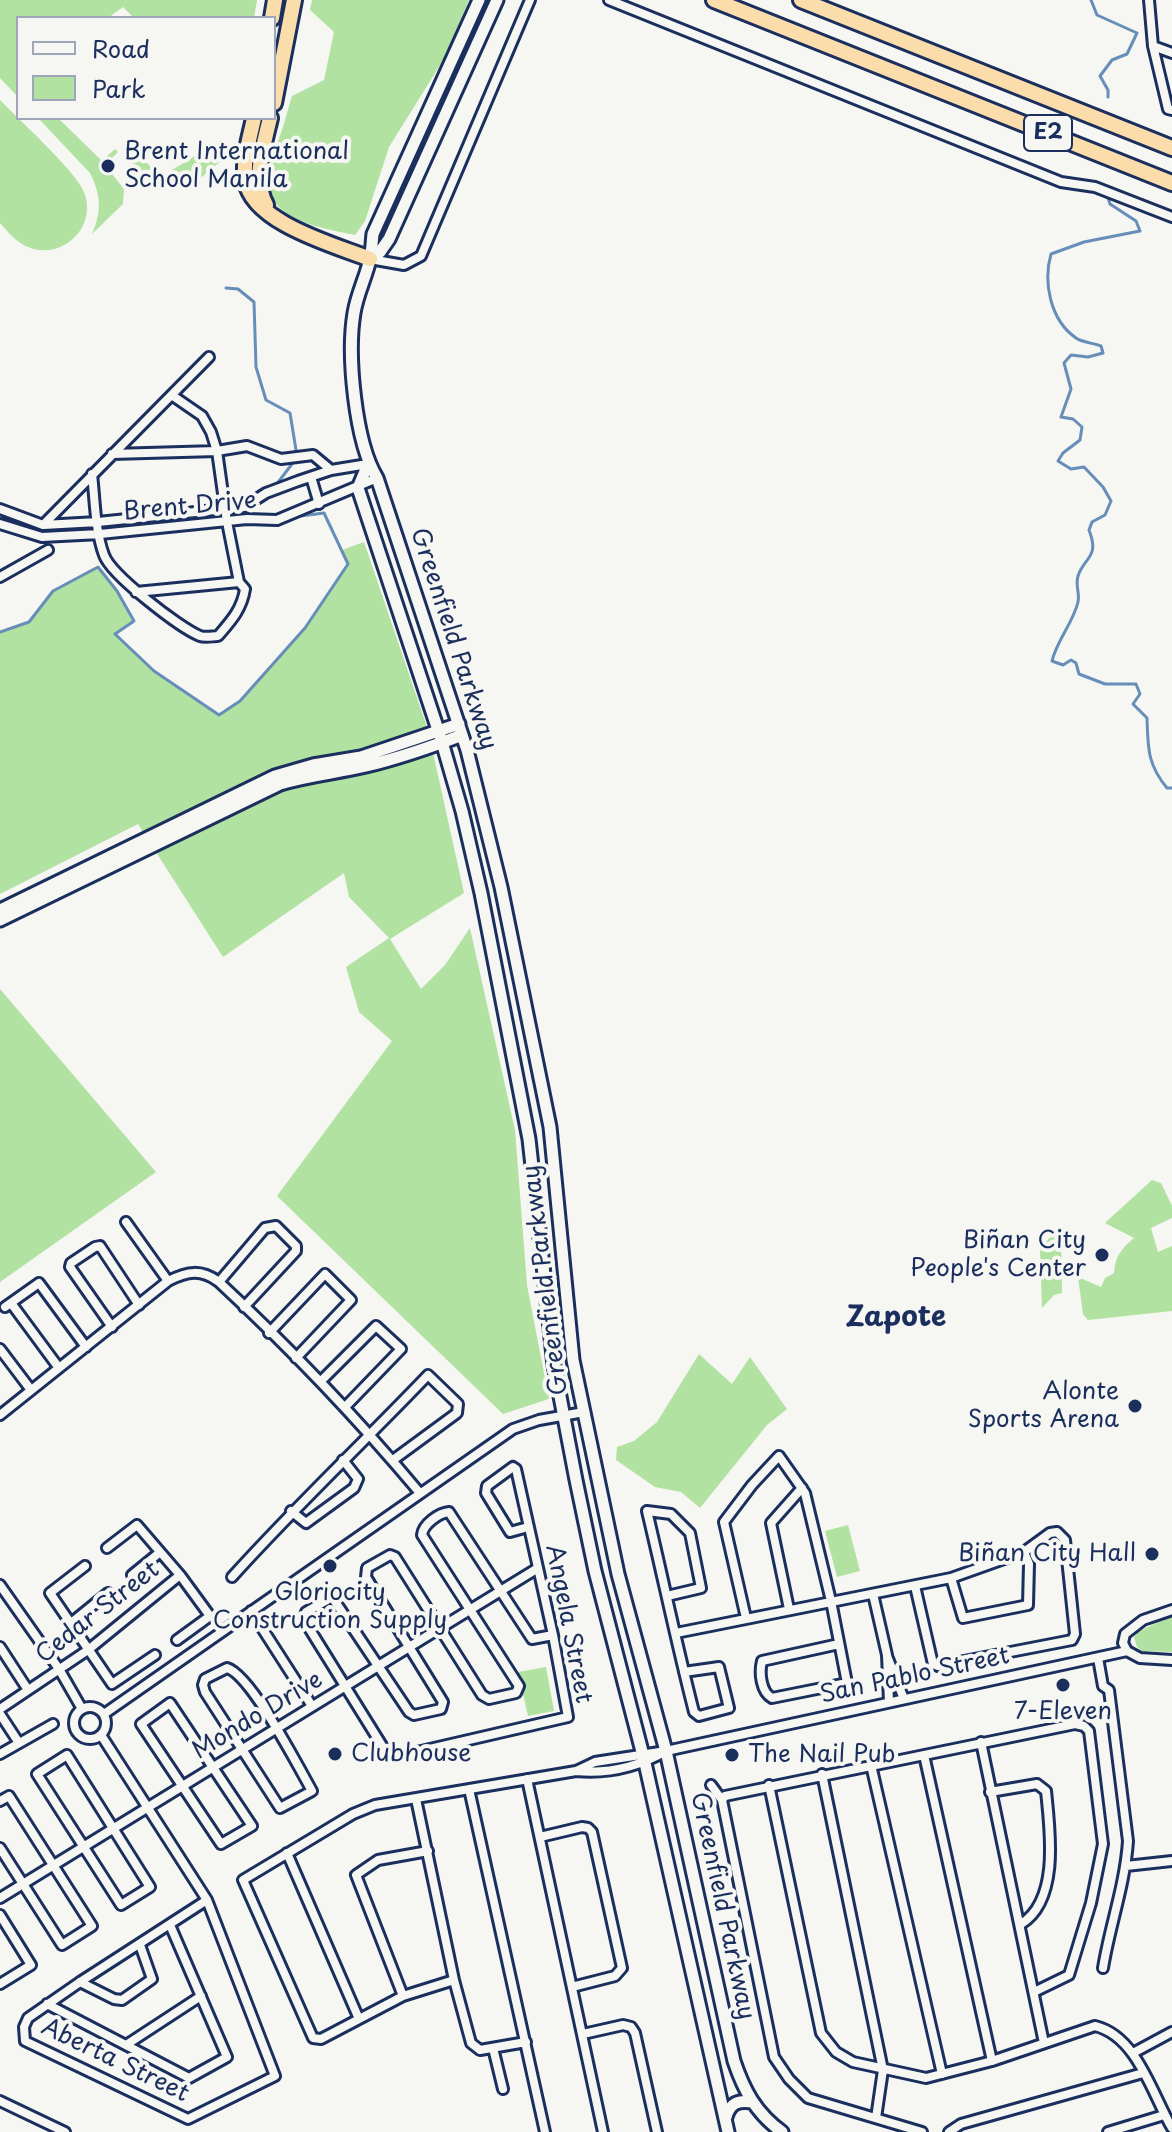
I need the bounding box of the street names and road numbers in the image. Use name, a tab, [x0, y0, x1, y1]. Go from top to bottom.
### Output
road number: E2	[1024, 115, 1072, 151]
street label: Brent Drive	[122, 487, 258, 527]
street label: Greenfield Parkway	[404, 524, 502, 754]
street label: Greenfield Parkway	[518, 1163, 574, 1397]
street label: Angela Street	[538, 1542, 598, 1706]
street label: Cedar Street	[31, 1556, 165, 1670]
street label: San Pablo Street	[818, 1642, 1012, 1710]
street label: Mondo Drive	[188, 1666, 328, 1766]
street label: Greenfield Parkway	[684, 1790, 760, 2022]
street label: Aberta Street	[37, 2013, 193, 2109]

